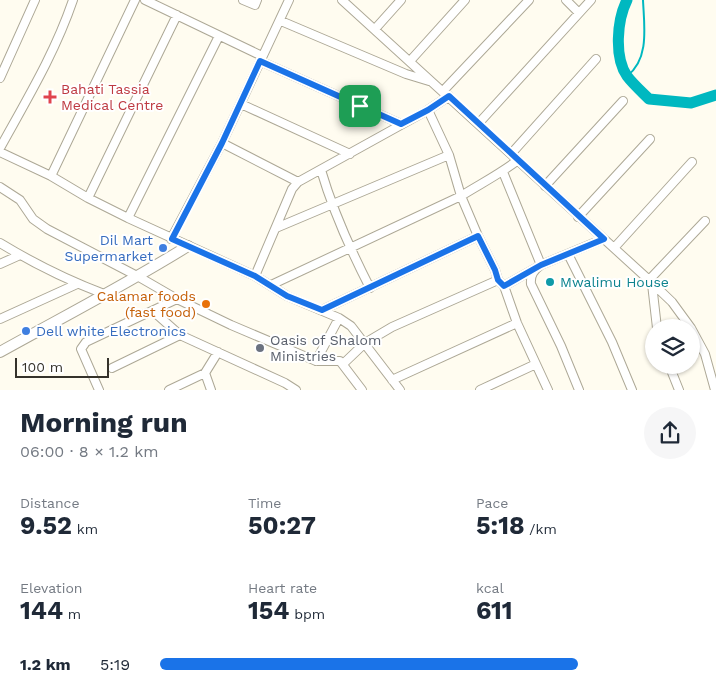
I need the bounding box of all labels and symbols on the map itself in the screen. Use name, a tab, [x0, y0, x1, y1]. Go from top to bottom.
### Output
place label: Bahati Tassia Medical Centre	[61, 81, 163, 113]
pin	[339, 85, 381, 127]
marker: Bahati Tassia Medical Centre	[43, 90, 57, 104]
place label: Dil Mart Supermarket	[64, 232, 153, 264]
marker: Dil Mart Supermarket	[157, 242, 169, 254]
place label: Mwalimu House	[560, 274, 669, 290]
marker: Mwalimu House	[544, 276, 556, 288]
place label: Calamar foods (fast food)	[97, 288, 196, 320]
marker: Calamar foods (fast food)	[200, 298, 212, 310]
place label: Dell white Electronics	[36, 323, 186, 339]
marker: Dell white Electronics	[20, 325, 32, 337]
place label: Oasis of Shalom Ministries	[270, 332, 381, 364]
marker: Oasis of Shalom Ministries	[254, 342, 266, 354]
scale bar	[15, 354, 109, 378]

